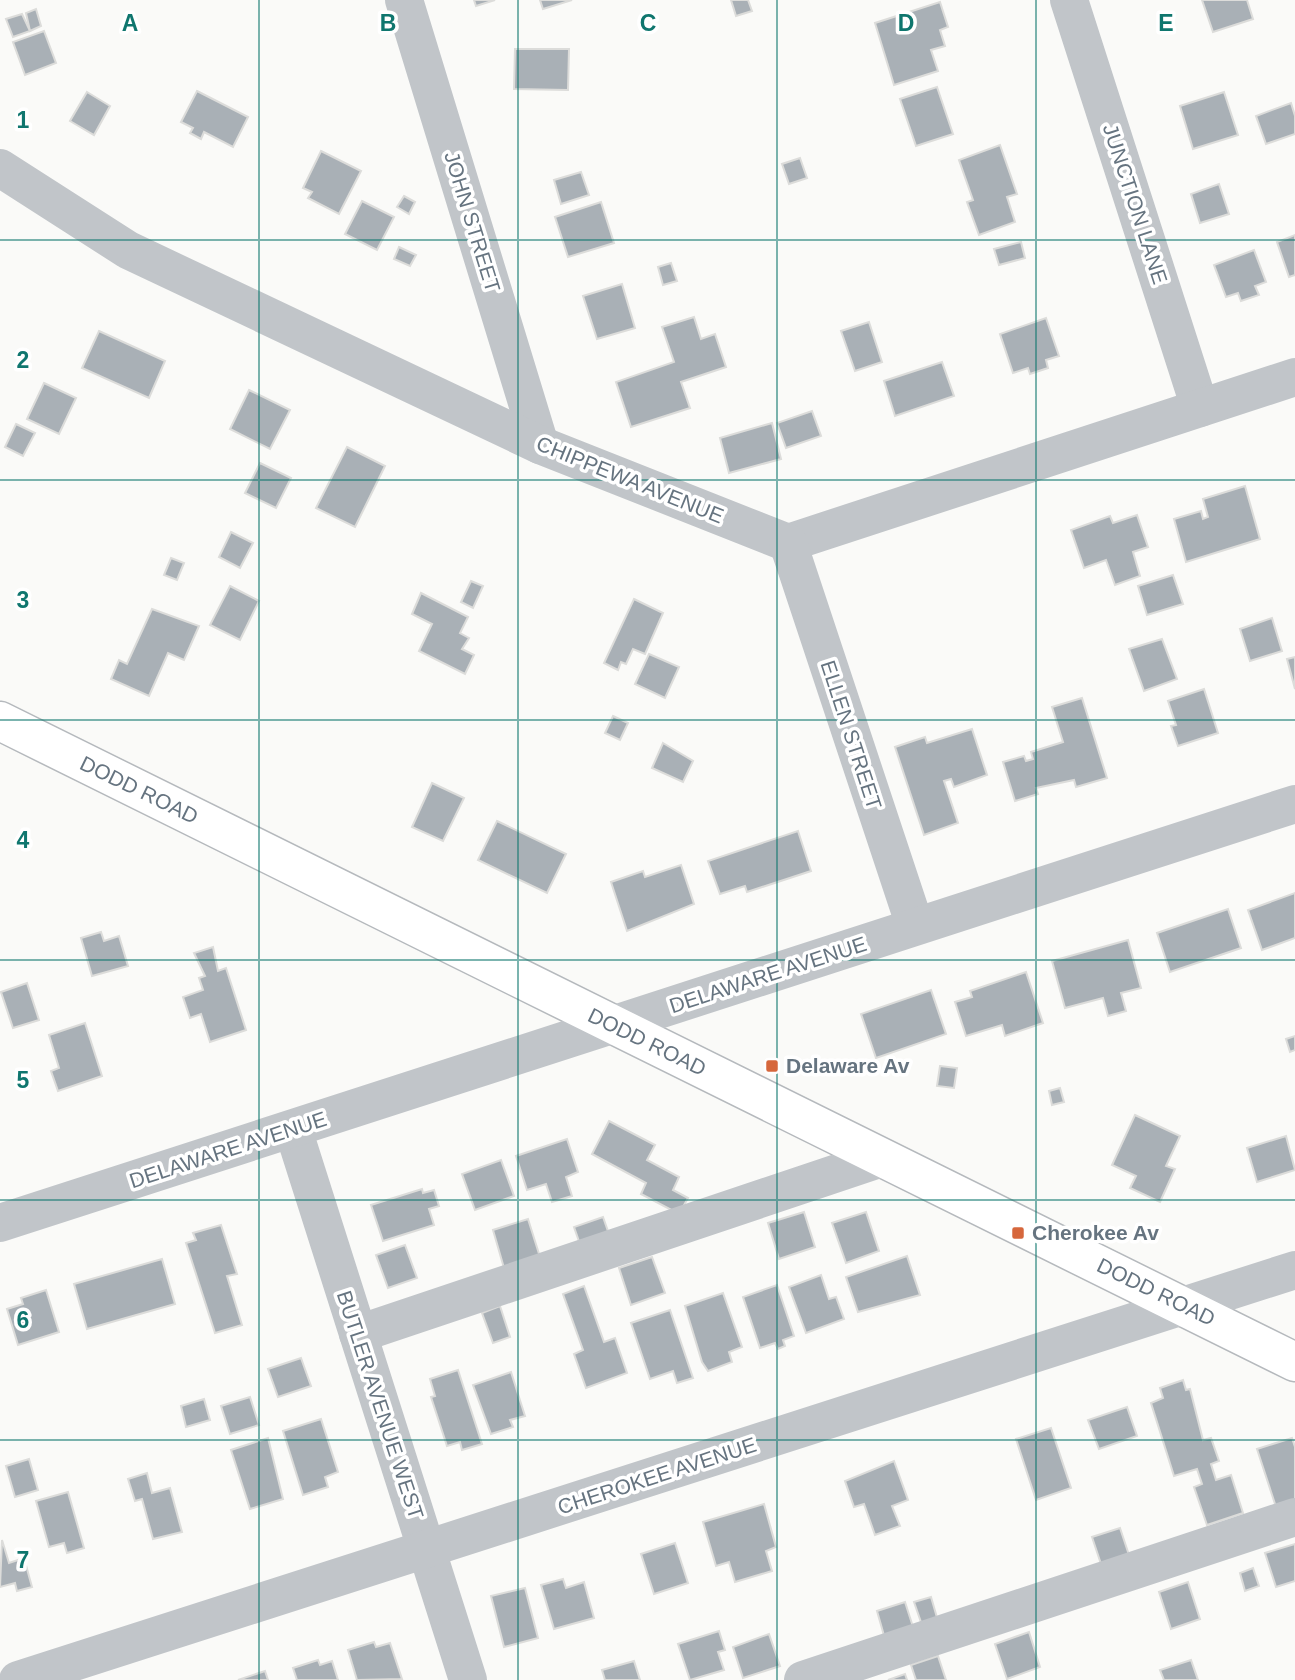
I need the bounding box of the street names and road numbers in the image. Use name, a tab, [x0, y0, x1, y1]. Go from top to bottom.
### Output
street label: JUNCTION LANE	[1099, 121, 1172, 287]
street label: JOHN STREET	[440, 149, 505, 295]
street label: CHIPPEWA AVENUE	[533, 431, 727, 528]
street label: ELLEN STREET	[817, 657, 886, 812]
street label: DODD ROAD	[77, 751, 202, 828]
street label: DELAWARE AVENUE	[666, 932, 869, 1017]
street label: DODD ROAD	[585, 1003, 710, 1080]
street label: DELAWARE AVENUE	[126, 1107, 329, 1192]
street label: DODD ROAD	[1094, 1253, 1219, 1330]
street label: BUTLER AVENUE WEST	[333, 1288, 428, 1522]
street label: CHEROKEE AVENUE	[555, 1433, 759, 1518]

